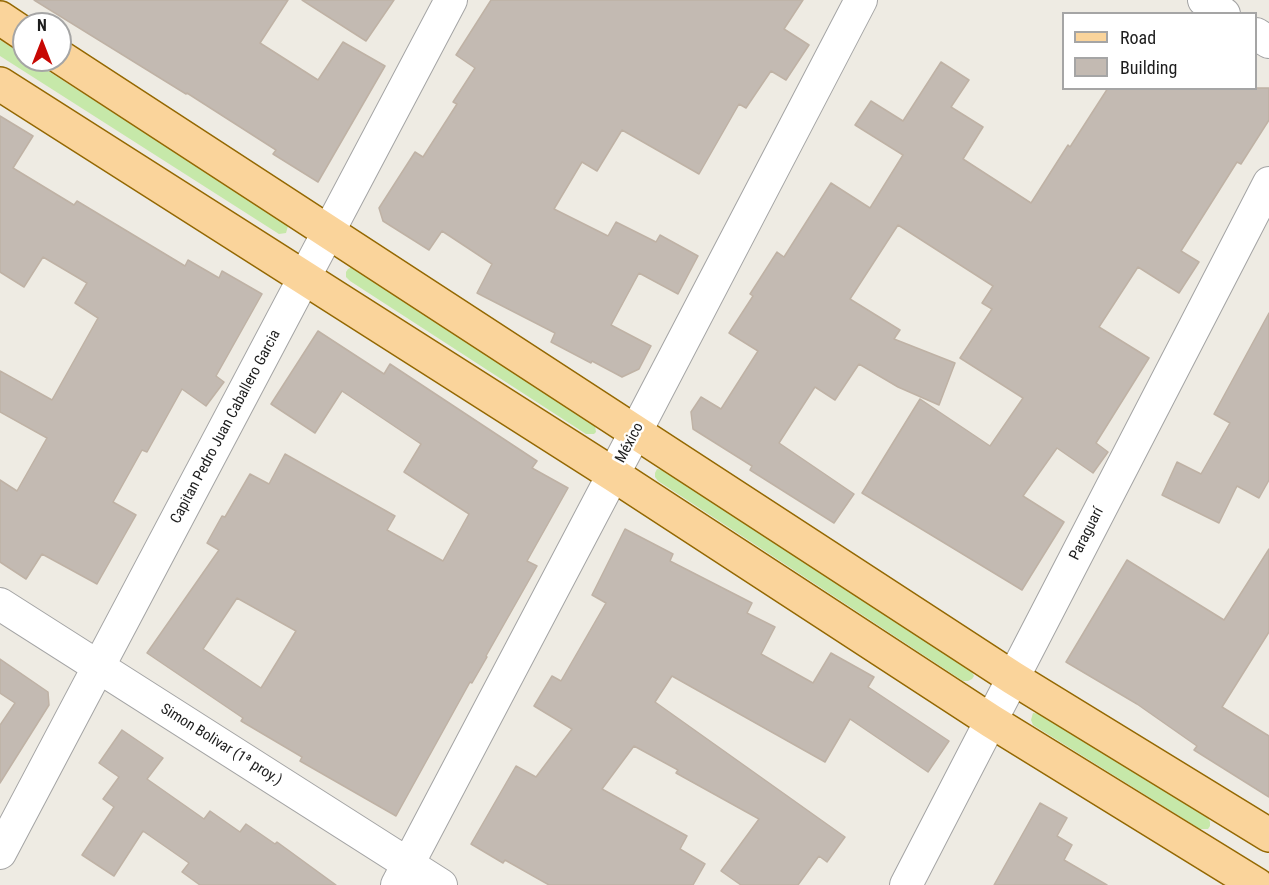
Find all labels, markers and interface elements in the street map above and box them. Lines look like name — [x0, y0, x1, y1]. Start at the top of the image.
north arrow — [12, 12, 72, 72]
legend — [1062, 12, 1257, 90]
text: N — [37, 16, 47, 35]
text: Road — [1120, 27, 1156, 48]
text: Building — [1120, 57, 1177, 78]
street label: Capitan Pedro Juan Caballero Garcia — [167, 327, 285, 527]
street label: México — [612, 420, 648, 466]
street label: Paraguarí — [1066, 505, 1108, 563]
street label: Simon Bolivar (1ª proy.) — [157, 700, 285, 790]

